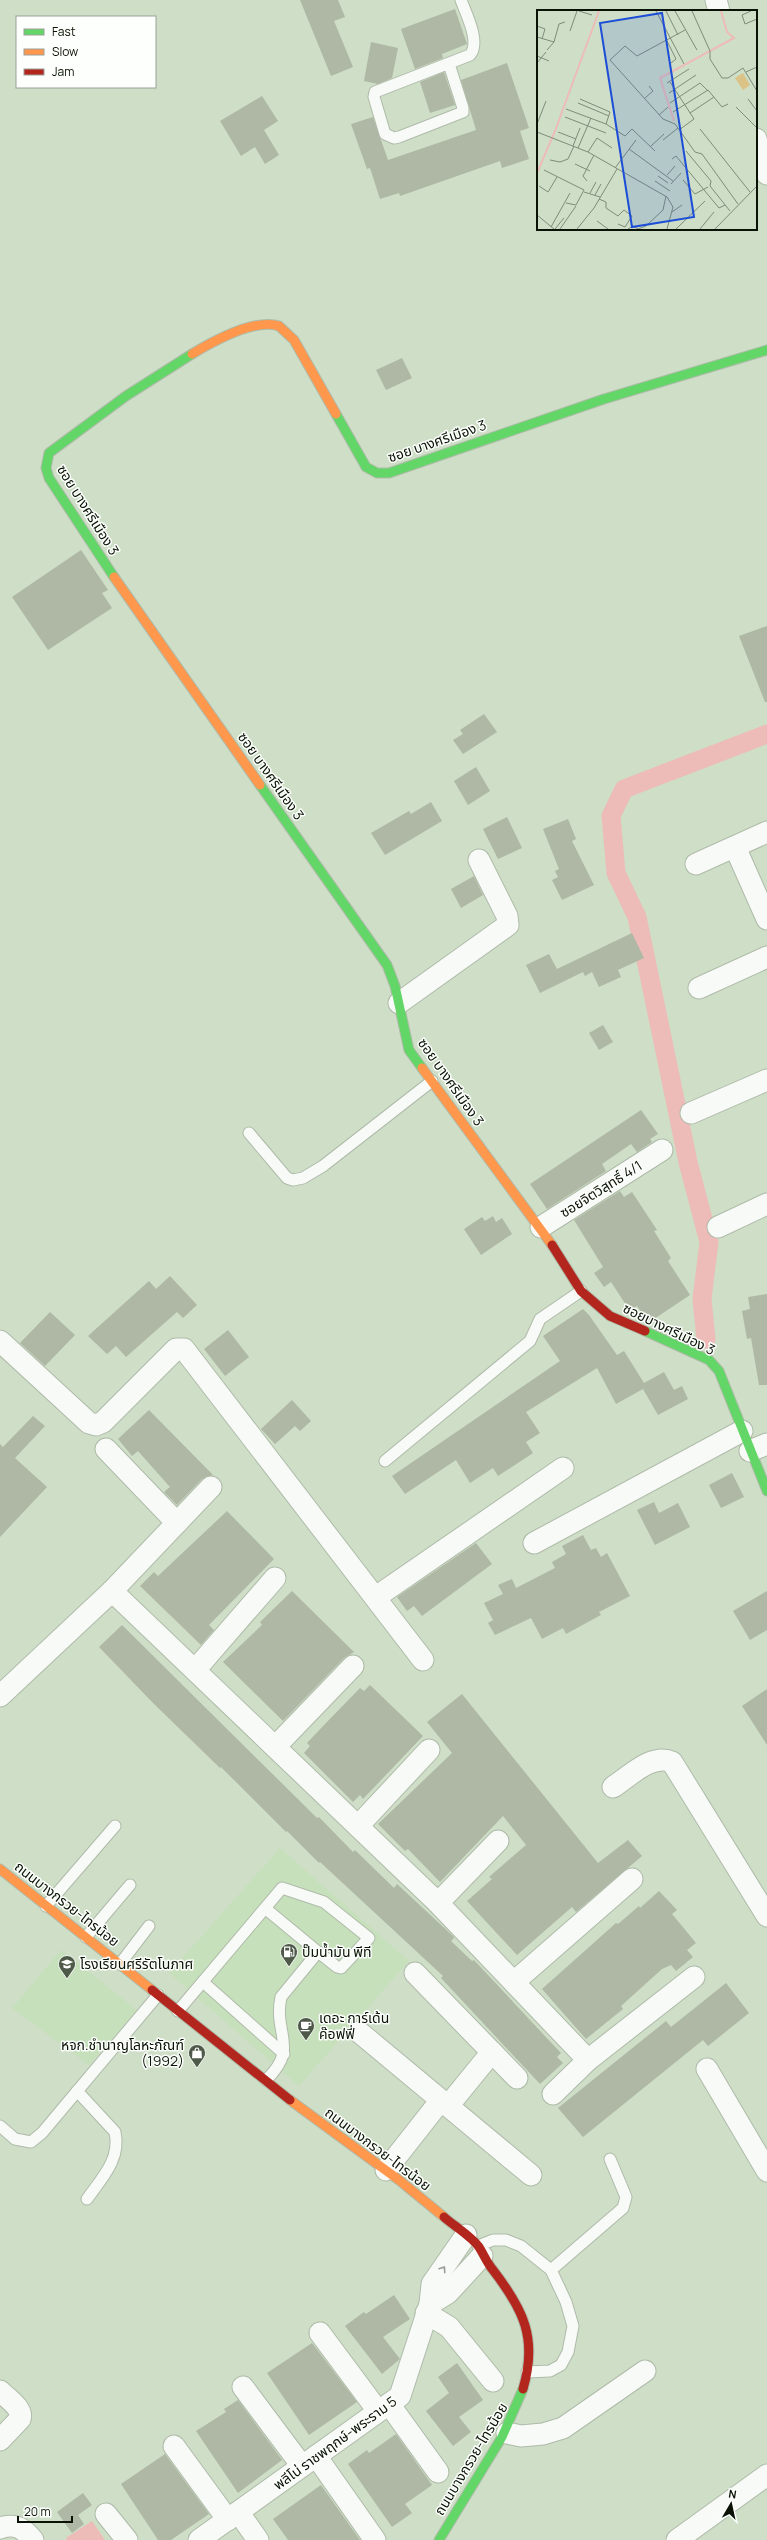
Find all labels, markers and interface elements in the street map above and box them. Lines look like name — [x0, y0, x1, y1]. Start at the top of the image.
inset map — [537, 10, 757, 230]
legend — [16, 16, 156, 88]
text: Fast — [52, 23, 76, 40]
text: Slow — [52, 43, 78, 60]
text: Jam — [52, 63, 74, 80]
street label: ซอย บางศรีเมือง 3 — [385, 415, 489, 466]
street label: ซอย บางศรีเมือง 3 — [53, 461, 124, 558]
street label: ซอย บางศรีเมือง 3 — [234, 728, 309, 823]
street label: ซอย บางศรีเมือง 3 — [414, 1034, 489, 1129]
street label: ซอยจิตวิสุทธิ์ 4/1 — [556, 1156, 645, 1221]
street label: ซอยบางศรีเมือง 3 — [620, 1298, 718, 1359]
street label: ถนนบางกรวย-ไทรน้อย — [11, 1857, 124, 1951]
fuel station icon: ปั๊มน้ำมัน พีที — [279, 1942, 299, 1967]
place label: ปั๊มน้ำมัน พีที — [302, 1942, 372, 1961]
school or university icon: โรงเรียนศรีรัตโนภาศ — [57, 1954, 77, 1979]
place label: โรงเรียนศรีรัตโนภาศ — [80, 1954, 194, 1973]
place label: เดอะ การ์เด้น ค๊อฟฟี่ — [319, 2008, 389, 2043]
cafe icon: เดอะ การ์เด้น ค๊อฟฟี่ — [296, 2016, 316, 2041]
place label: หจก.ชำนาญโลหะภัณฑ์ (1992) — [61, 2035, 184, 2070]
shop icon: หจก.ชำนาญโลหะภัณฑ์ (1992) — [187, 2043, 207, 2068]
street label: ถนนบางกรวย-ไทรน้อย — [321, 2102, 435, 2195]
one-way arrow — [438, 2266, 445, 2273]
street label: พลีโน่ ราชพฤกษ์-พระราม 5 — [269, 2391, 400, 2494]
street label: ถนนบางกรวย-ไทรน้อย — [429, 2399, 512, 2519]
north arrow — [711, 2484, 751, 2524]
text: N — [728, 2486, 738, 2502]
scale bar — [18, 2498, 72, 2524]
text: 20 m — [24, 2503, 51, 2520]

